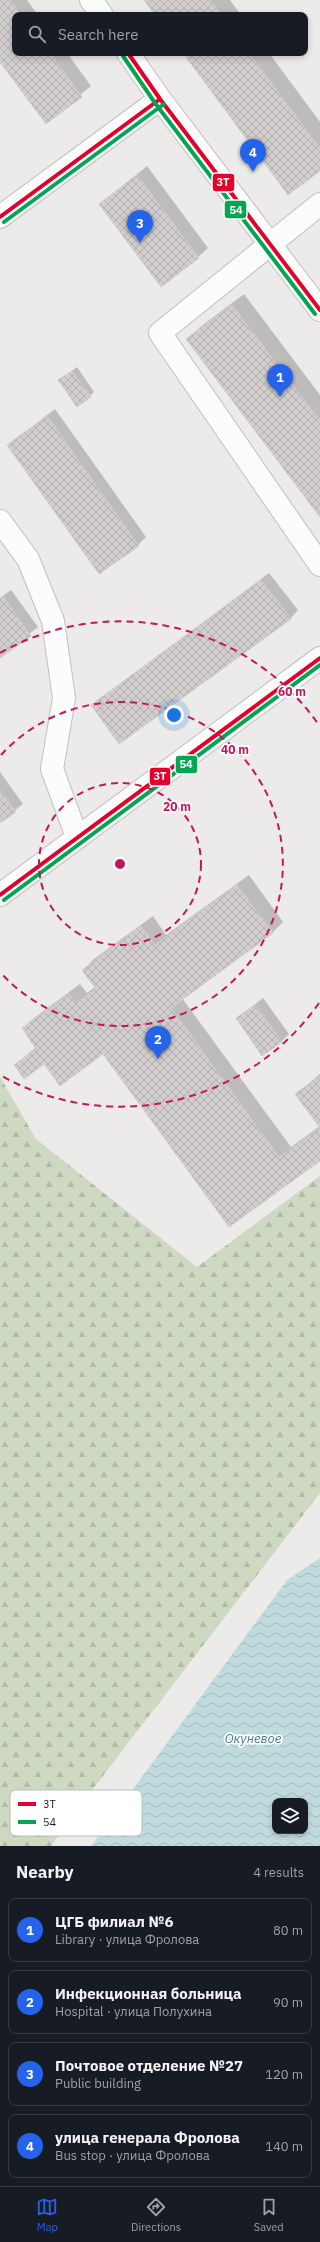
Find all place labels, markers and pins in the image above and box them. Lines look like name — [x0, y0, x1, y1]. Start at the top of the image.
pin: 4 — [240, 139, 266, 172]
pin: 3 — [127, 210, 153, 243]
pin: 1 — [267, 364, 293, 397]
centre of rings — [113, 857, 127, 871]
pin: 2 — [145, 1026, 171, 1059]

